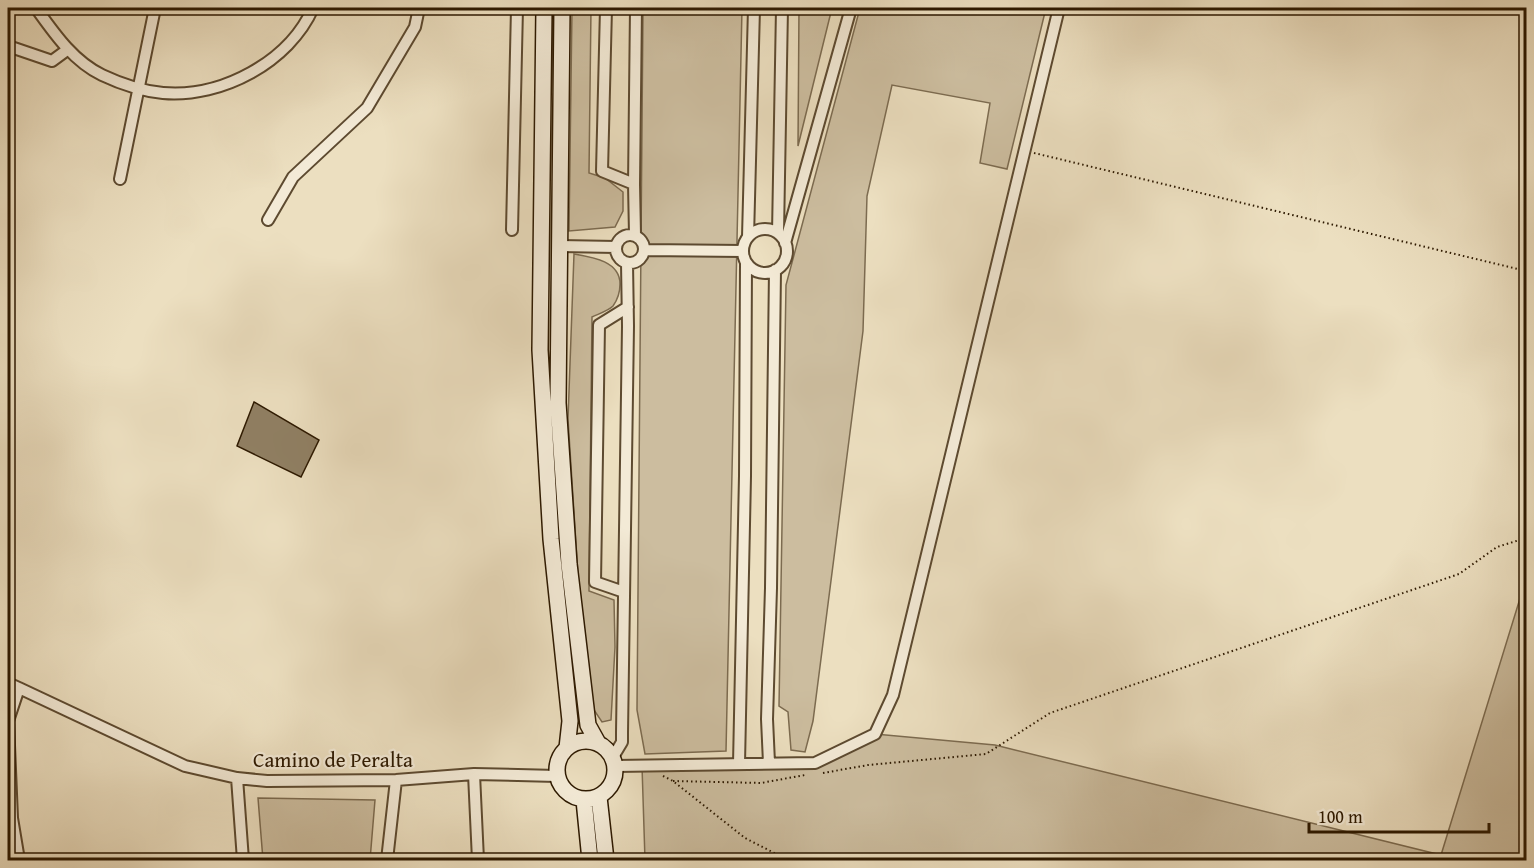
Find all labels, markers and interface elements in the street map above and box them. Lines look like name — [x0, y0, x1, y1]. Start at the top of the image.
street label: Camino de Peralta — [253, 744, 413, 775]
scale bar — [1309, 796, 1489, 834]
text: 100 m — [1318, 803, 1363, 830]

